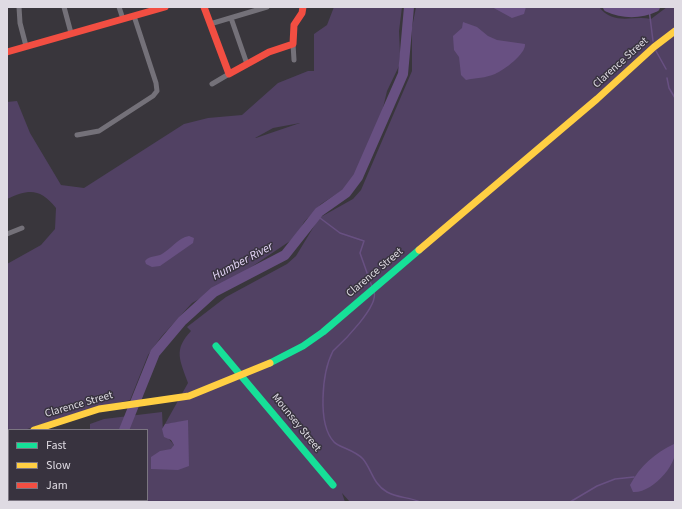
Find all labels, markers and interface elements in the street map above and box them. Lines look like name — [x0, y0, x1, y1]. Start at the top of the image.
street label: Clarence Street — [591, 35, 651, 91]
water label: Humber River — [210, 240, 276, 284]
street label: Clarence Street — [344, 246, 406, 300]
street label: Clarence Street — [44, 389, 114, 421]
street label: Mounsey Street — [269, 391, 323, 455]
legend — [8, 429, 148, 501]
text: Fast — [46, 437, 66, 454]
text: Slow — [46, 457, 71, 474]
text: Jam — [46, 477, 68, 494]

